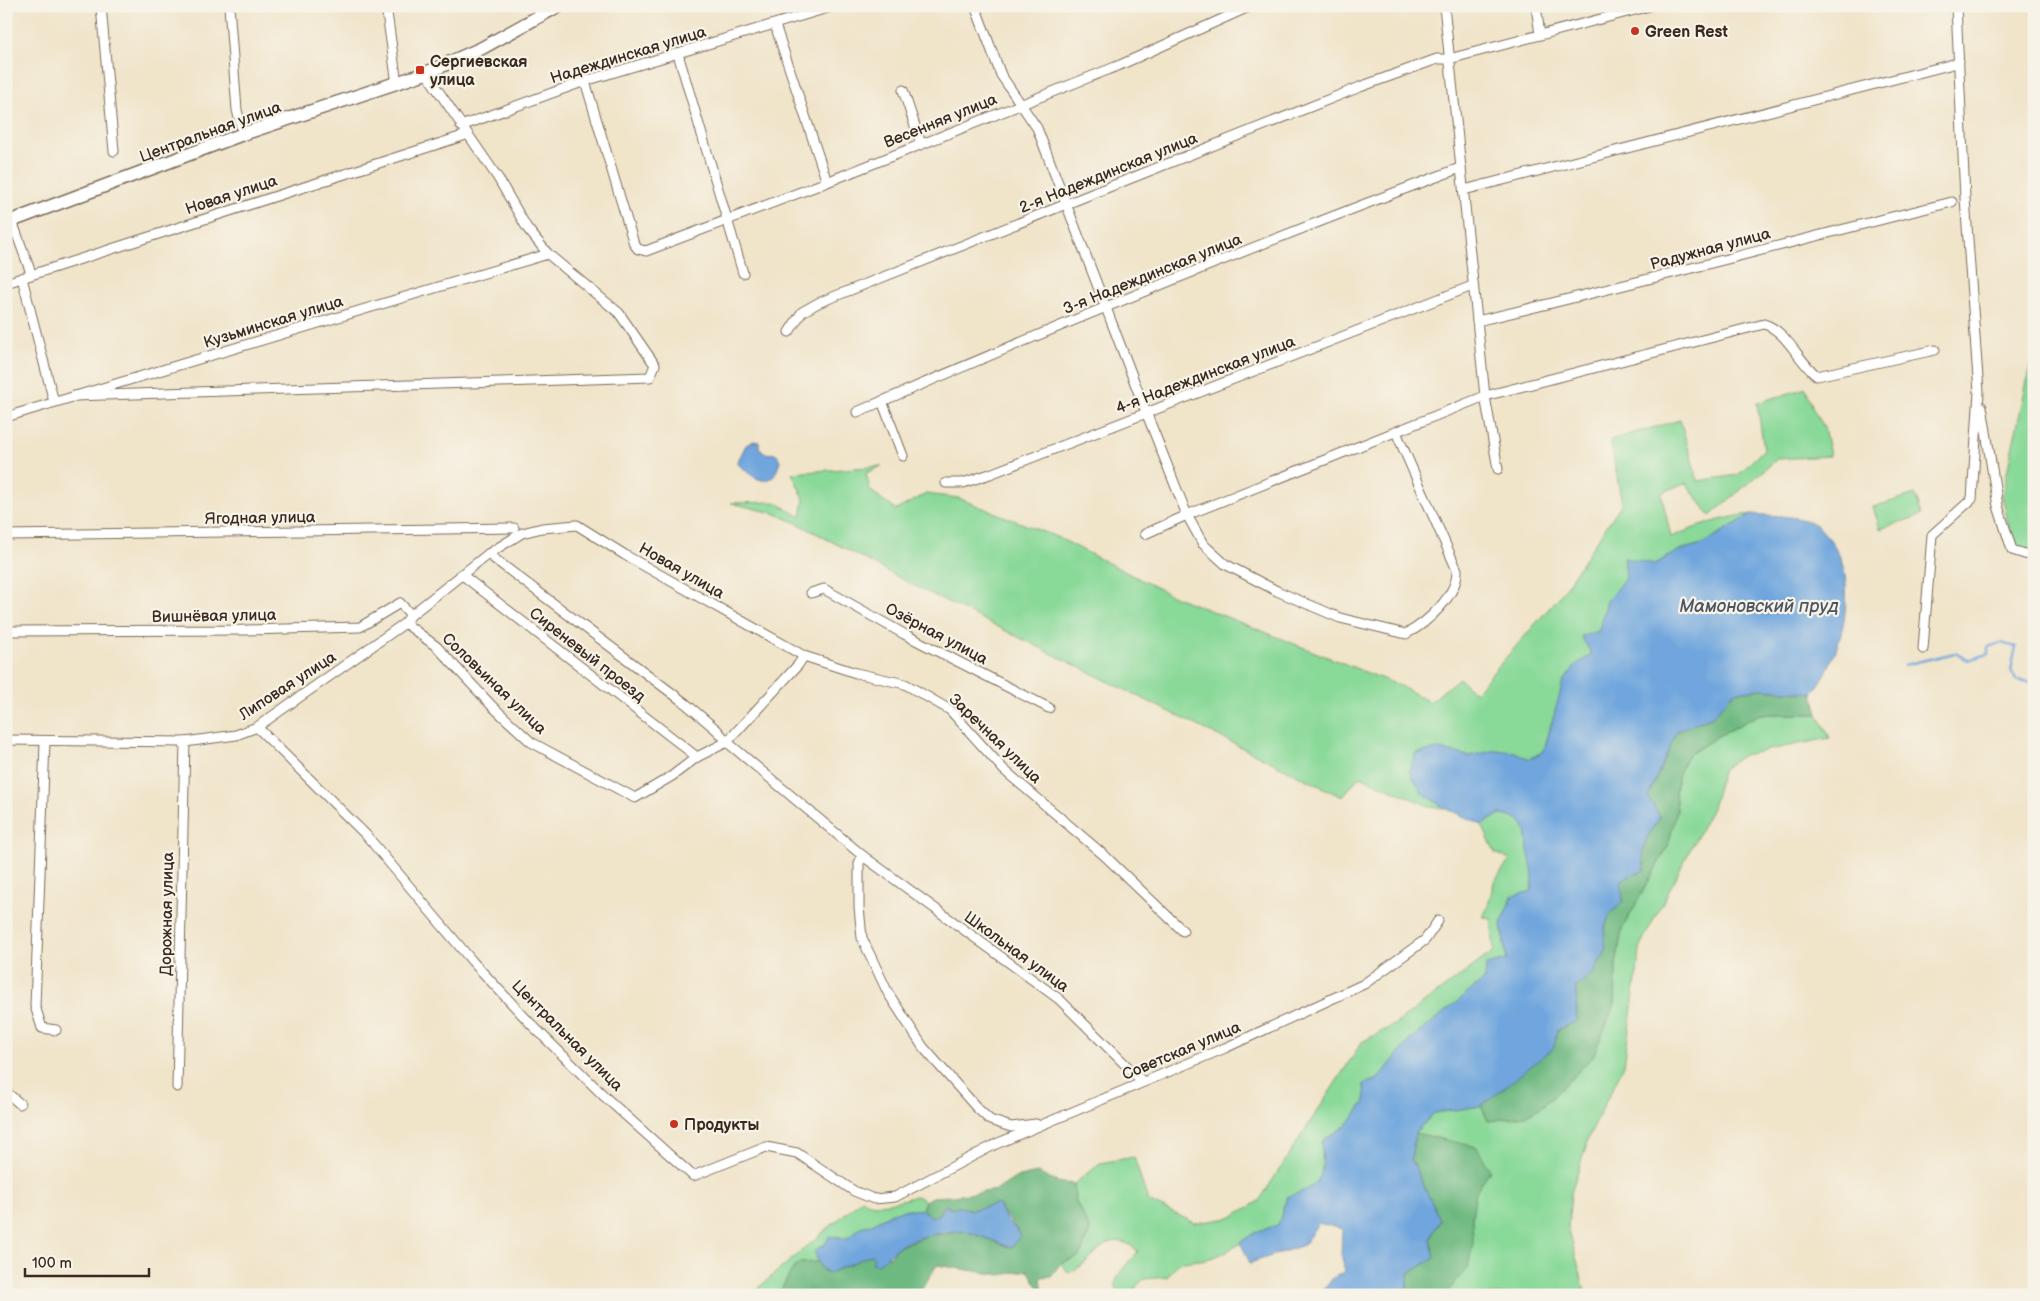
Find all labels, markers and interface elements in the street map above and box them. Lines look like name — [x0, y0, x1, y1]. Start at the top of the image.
street label: Надеждинская улица — [548, 23, 709, 88]
place label: Green Rest — [1645, 23, 1728, 42]
marker: Green Rest — [1629, 25, 1641, 37]
place label: Сергиевская улица — [430, 53, 528, 90]
marker: Сергиевская улица — [414, 64, 426, 76]
street label: Весенняя улица — [881, 90, 1000, 153]
street label: Центральная улица — [137, 98, 284, 167]
street label: 2-я Надеждинская улица — [1017, 129, 1201, 218]
street label: Новая улица — [183, 171, 280, 219]
street label: Радужная улица — [1648, 224, 1773, 275]
street label: 3-я Надеждинская улица — [1061, 230, 1245, 319]
street label: Кузьминская улица — [201, 292, 346, 353]
street label: 4-я Надеждинская улица — [1113, 332, 1298, 418]
street label: Ягодная улица — [205, 508, 316, 529]
street label: Новая улица — [635, 539, 728, 604]
water label: Мамоновский пруд — [1679, 596, 1839, 617]
street label: Озёрная улица — [882, 599, 991, 669]
street label: Сиреневый проезд — [525, 604, 649, 707]
street label: Вишнёвая улица — [152, 606, 277, 627]
street label: Соловьиная улица — [438, 629, 550, 739]
street label: Липовая улица — [235, 647, 340, 725]
street label: Заречная улица — [945, 690, 1045, 788]
street label: Дорожная улица — [157, 851, 178, 976]
street label: Школьная улица — [960, 908, 1073, 997]
street label: Центральная улица — [507, 977, 627, 1096]
street label: Советская улица — [1120, 1018, 1244, 1085]
place label: Продукты — [684, 1116, 759, 1135]
marker: Продукты — [668, 1118, 680, 1130]
scale bar — [25, 1246, 149, 1278]
text: 100 m — [32, 1254, 72, 1273]

